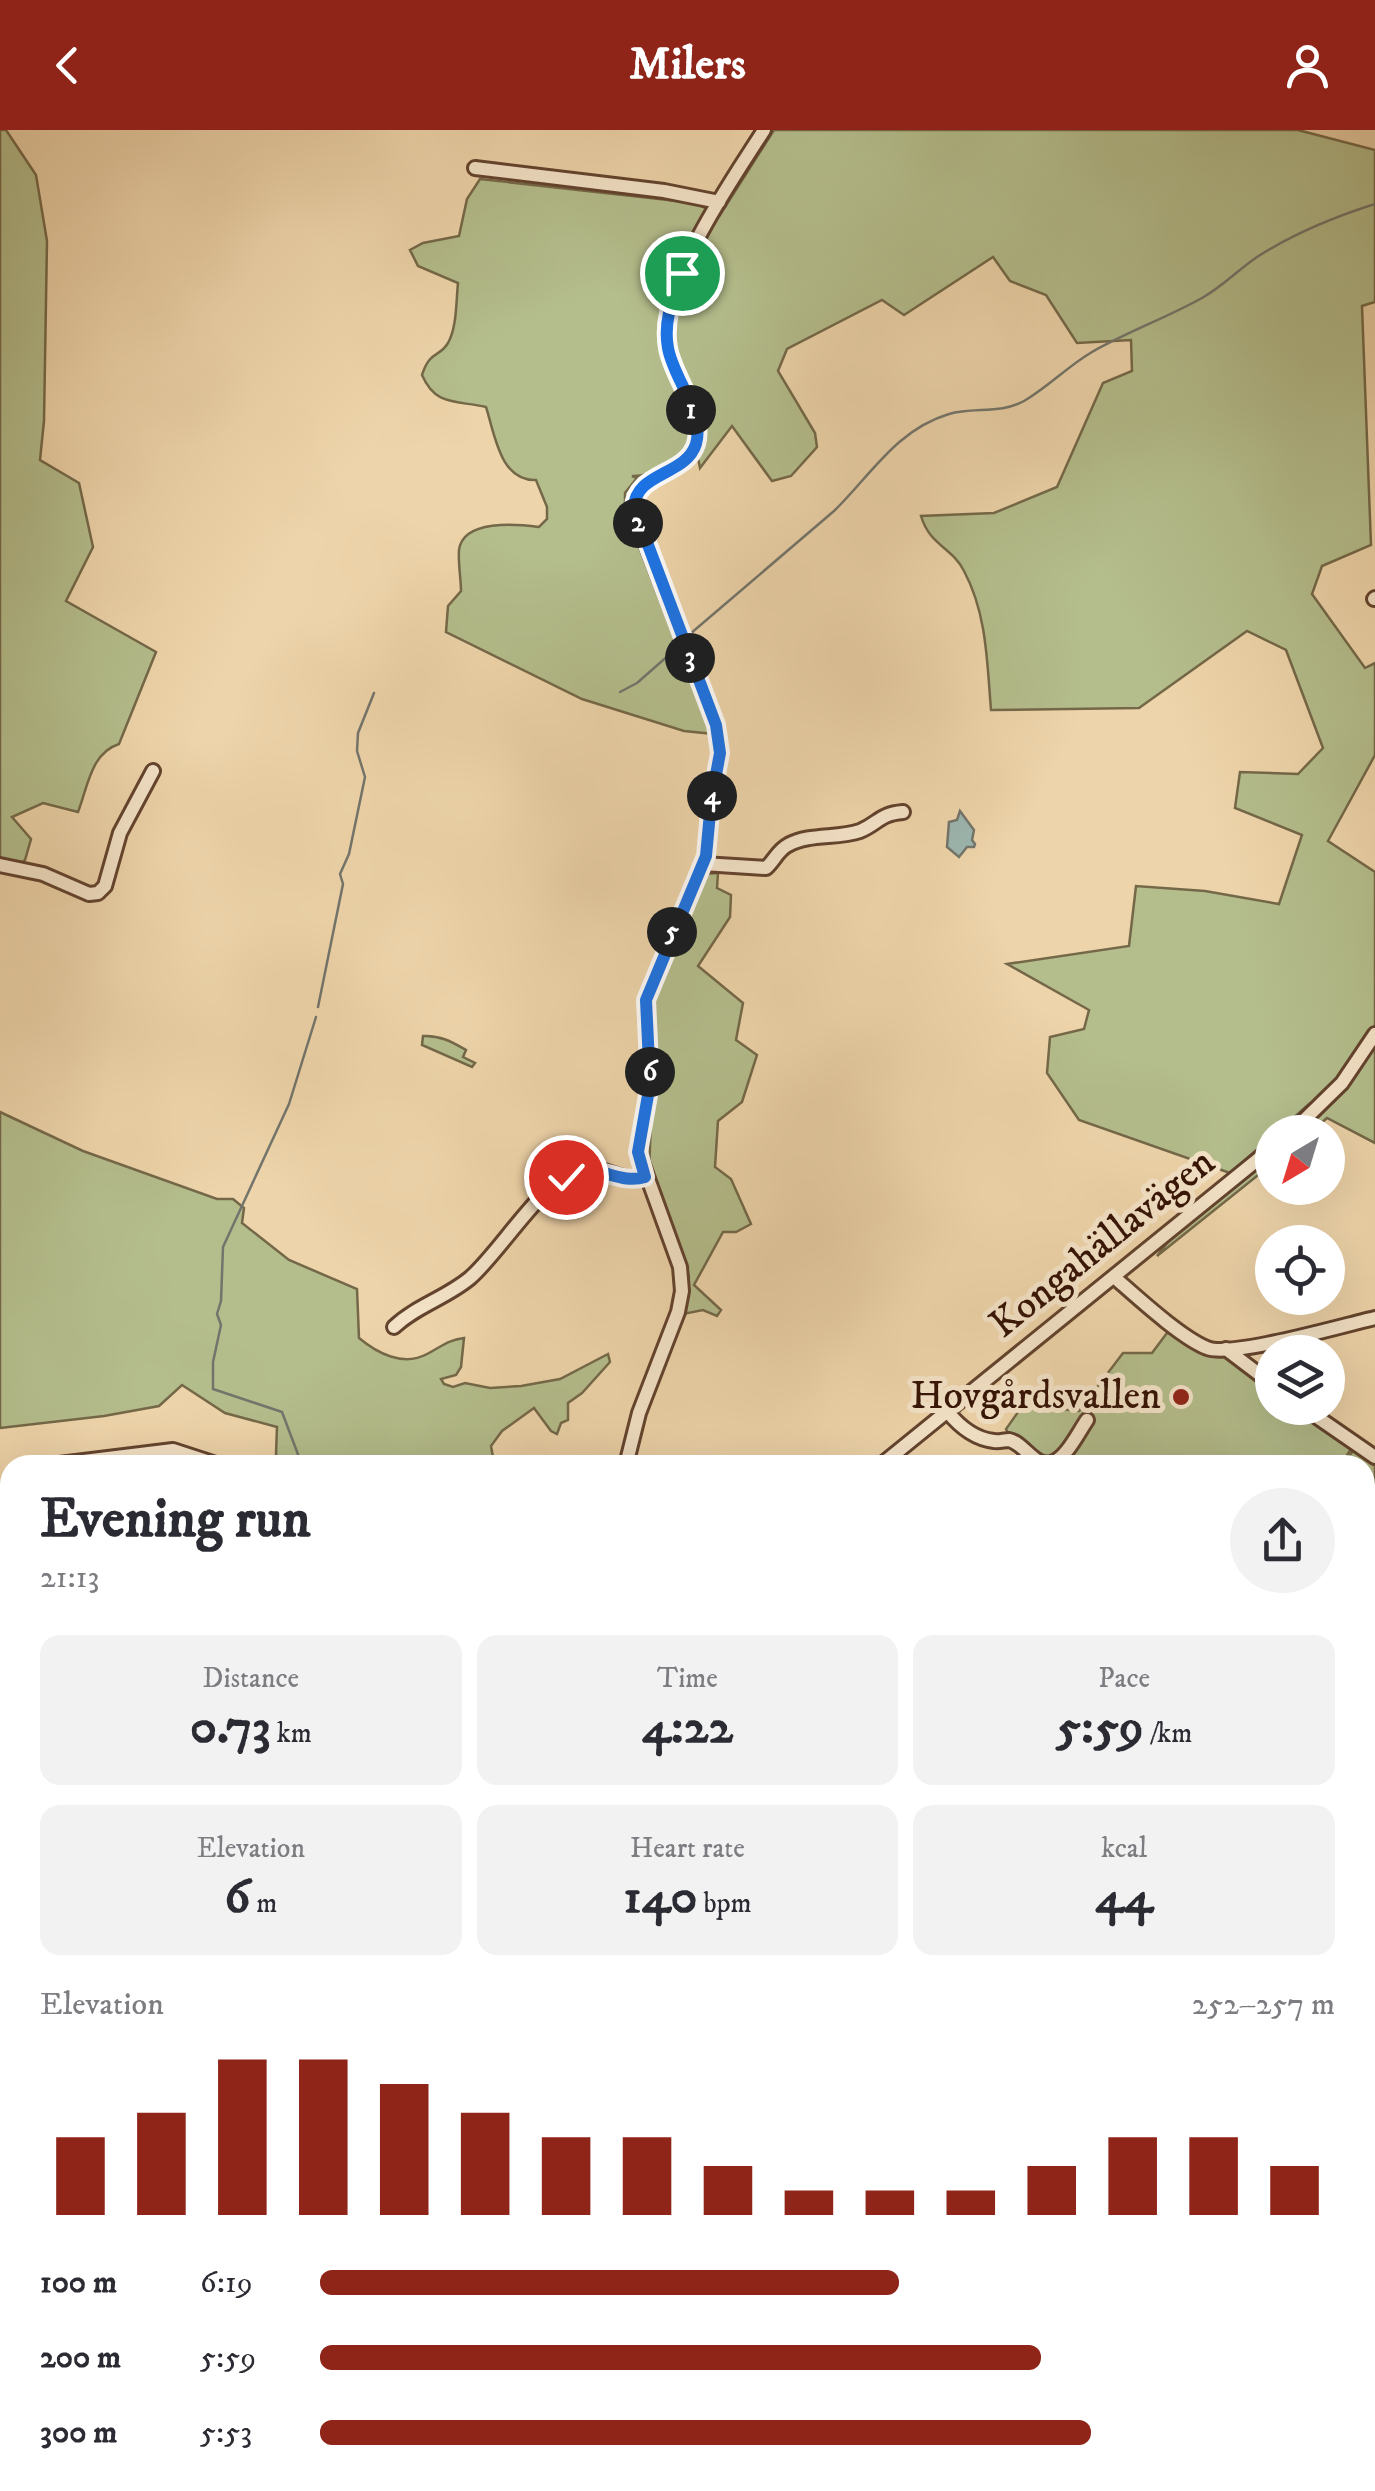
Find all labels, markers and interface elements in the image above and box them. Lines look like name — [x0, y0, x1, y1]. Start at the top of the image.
text: Milers — [629, 37, 746, 93]
icon: back — [40, 38, 95, 93]
icon: person — [1280, 38, 1335, 93]
pin — [640, 231, 725, 316]
icon: arrive — [655, 246, 710, 301]
pin: 1 — [666, 385, 716, 435]
text: 1 — [686, 392, 696, 427]
pin: 2 — [613, 498, 663, 548]
text: 2 — [631, 505, 645, 540]
pin: 3 — [665, 633, 715, 683]
text: 3 — [685, 640, 695, 675]
pin: 4 — [687, 771, 737, 821]
text: 4 — [704, 778, 720, 813]
pin: 5 — [647, 907, 697, 957]
text: 5 — [665, 914, 679, 949]
pin: 6 — [625, 1047, 675, 1097]
text: 6 — [643, 1054, 657, 1089]
north arrow — [1255, 1115, 1345, 1205]
map controls — [1255, 1115, 1345, 1425]
pin — [524, 1135, 609, 1220]
street label: Kongahällavägen — [980, 1138, 1226, 1350]
icon: check — [539, 1150, 594, 1205]
button: locate — [1255, 1225, 1345, 1315]
button: layers — [1255, 1335, 1345, 1425]
place label: Hovgårdsvallen — [911, 1372, 1161, 1422]
marker: Hovgårdsvallen — [1170, 1386, 1192, 1408]
text: Evening run — [40, 1486, 311, 1555]
button: share — [1230, 1488, 1335, 1593]
text: 21:13 — [40, 1558, 100, 1598]
text: Distance — [203, 1661, 299, 1696]
text: Time — [657, 1661, 718, 1696]
text: Pace — [1098, 1661, 1150, 1696]
text: 0.73 — [190, 1696, 271, 1759]
text: 4:22 — [642, 1696, 733, 1759]
text: 5:59 — [1056, 1696, 1144, 1759]
text: km — [271, 1716, 312, 1751]
text: /km — [1144, 1716, 1192, 1751]
text: Elevation — [197, 1831, 305, 1866]
text: Heart rate — [630, 1831, 745, 1866]
text: kcal — [1101, 1831, 1147, 1866]
text: 6 — [224, 1866, 250, 1929]
text: 140 — [623, 1866, 697, 1929]
text: 44 — [1095, 1866, 1153, 1929]
text: m — [250, 1886, 277, 1921]
text: bpm — [697, 1886, 752, 1921]
text: Elevation — [40, 1985, 164, 2025]
text: 252–257 m — [1192, 1985, 1335, 2025]
text: 100 m — [40, 2263, 117, 2303]
text: 6:19 — [200, 2263, 253, 2303]
text: 200 m — [40, 2338, 121, 2378]
text: 5:59 — [200, 2338, 256, 2378]
text: 300 m — [40, 2413, 117, 2453]
text: 5:53 — [200, 2413, 252, 2453]

